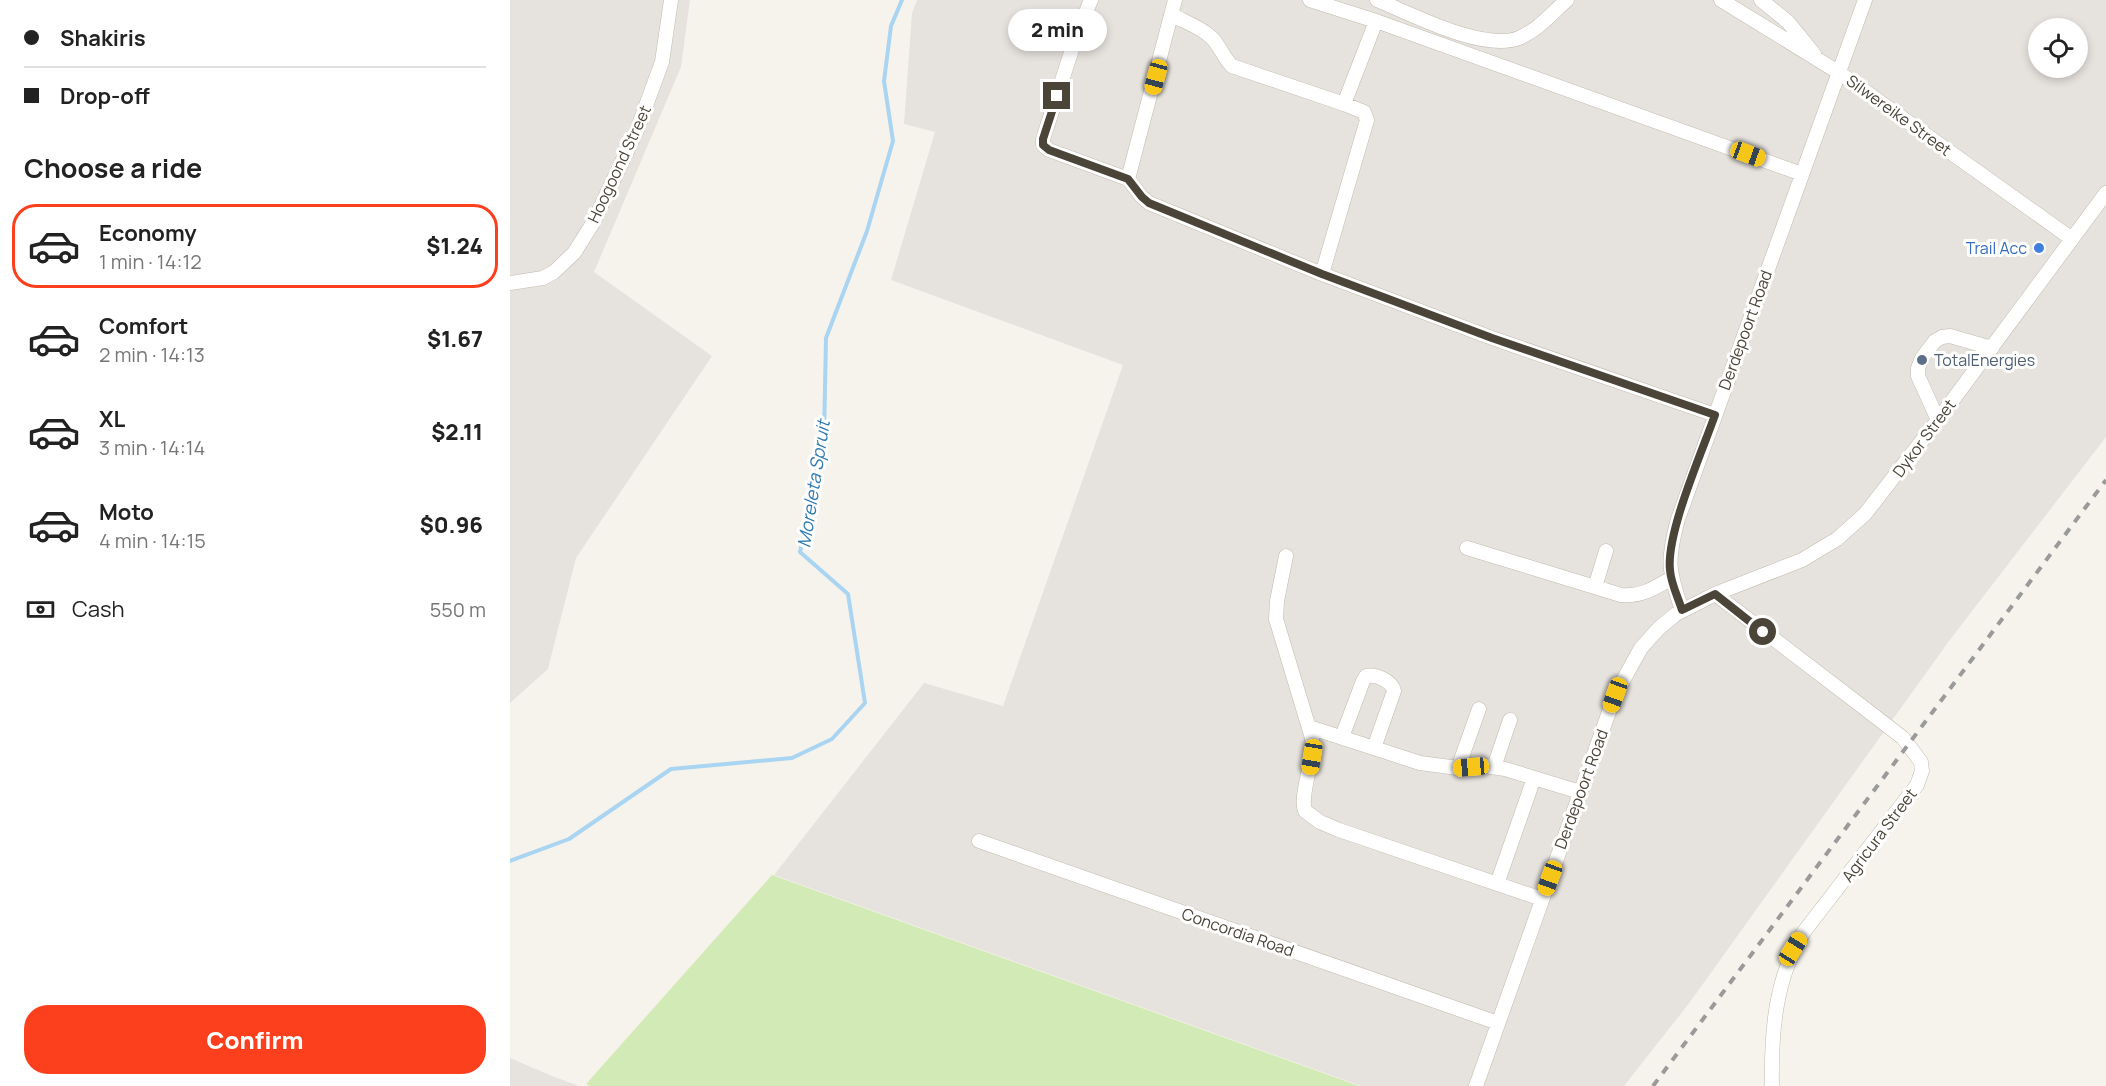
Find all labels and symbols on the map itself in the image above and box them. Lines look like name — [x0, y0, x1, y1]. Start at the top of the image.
callout: 2 min — [1008, 9, 1106, 51]
car — [1143, 57, 1169, 97]
street label: Silwereike Street — [1842, 69, 1956, 161]
route end — [1043, 82, 1070, 109]
street label: Hoogoond Street — [582, 102, 656, 226]
car — [1728, 139, 1768, 169]
place label: Trail Acc — [1966, 237, 2027, 259]
marker: Trail Acc — [2032, 241, 2046, 255]
street label: Derdepoort Road — [1713, 267, 1777, 393]
place label: TotalEnergies — [1934, 349, 2035, 371]
marker: TotalEnergies — [1915, 353, 1929, 367]
street label: Dykor Street — [1887, 394, 1961, 482]
water label: Moreleta Spruit — [791, 417, 835, 549]
route start — [1749, 618, 1776, 645]
car — [1600, 675, 1630, 715]
street label: Derdepoort Road — [1549, 726, 1613, 852]
car — [1300, 738, 1324, 776]
car — [1452, 756, 1490, 778]
street label: Agricura Street — [1837, 784, 1921, 886]
car — [1535, 858, 1565, 898]
street label: Concordia Road — [1179, 903, 1297, 961]
car — [1776, 929, 1810, 969]

